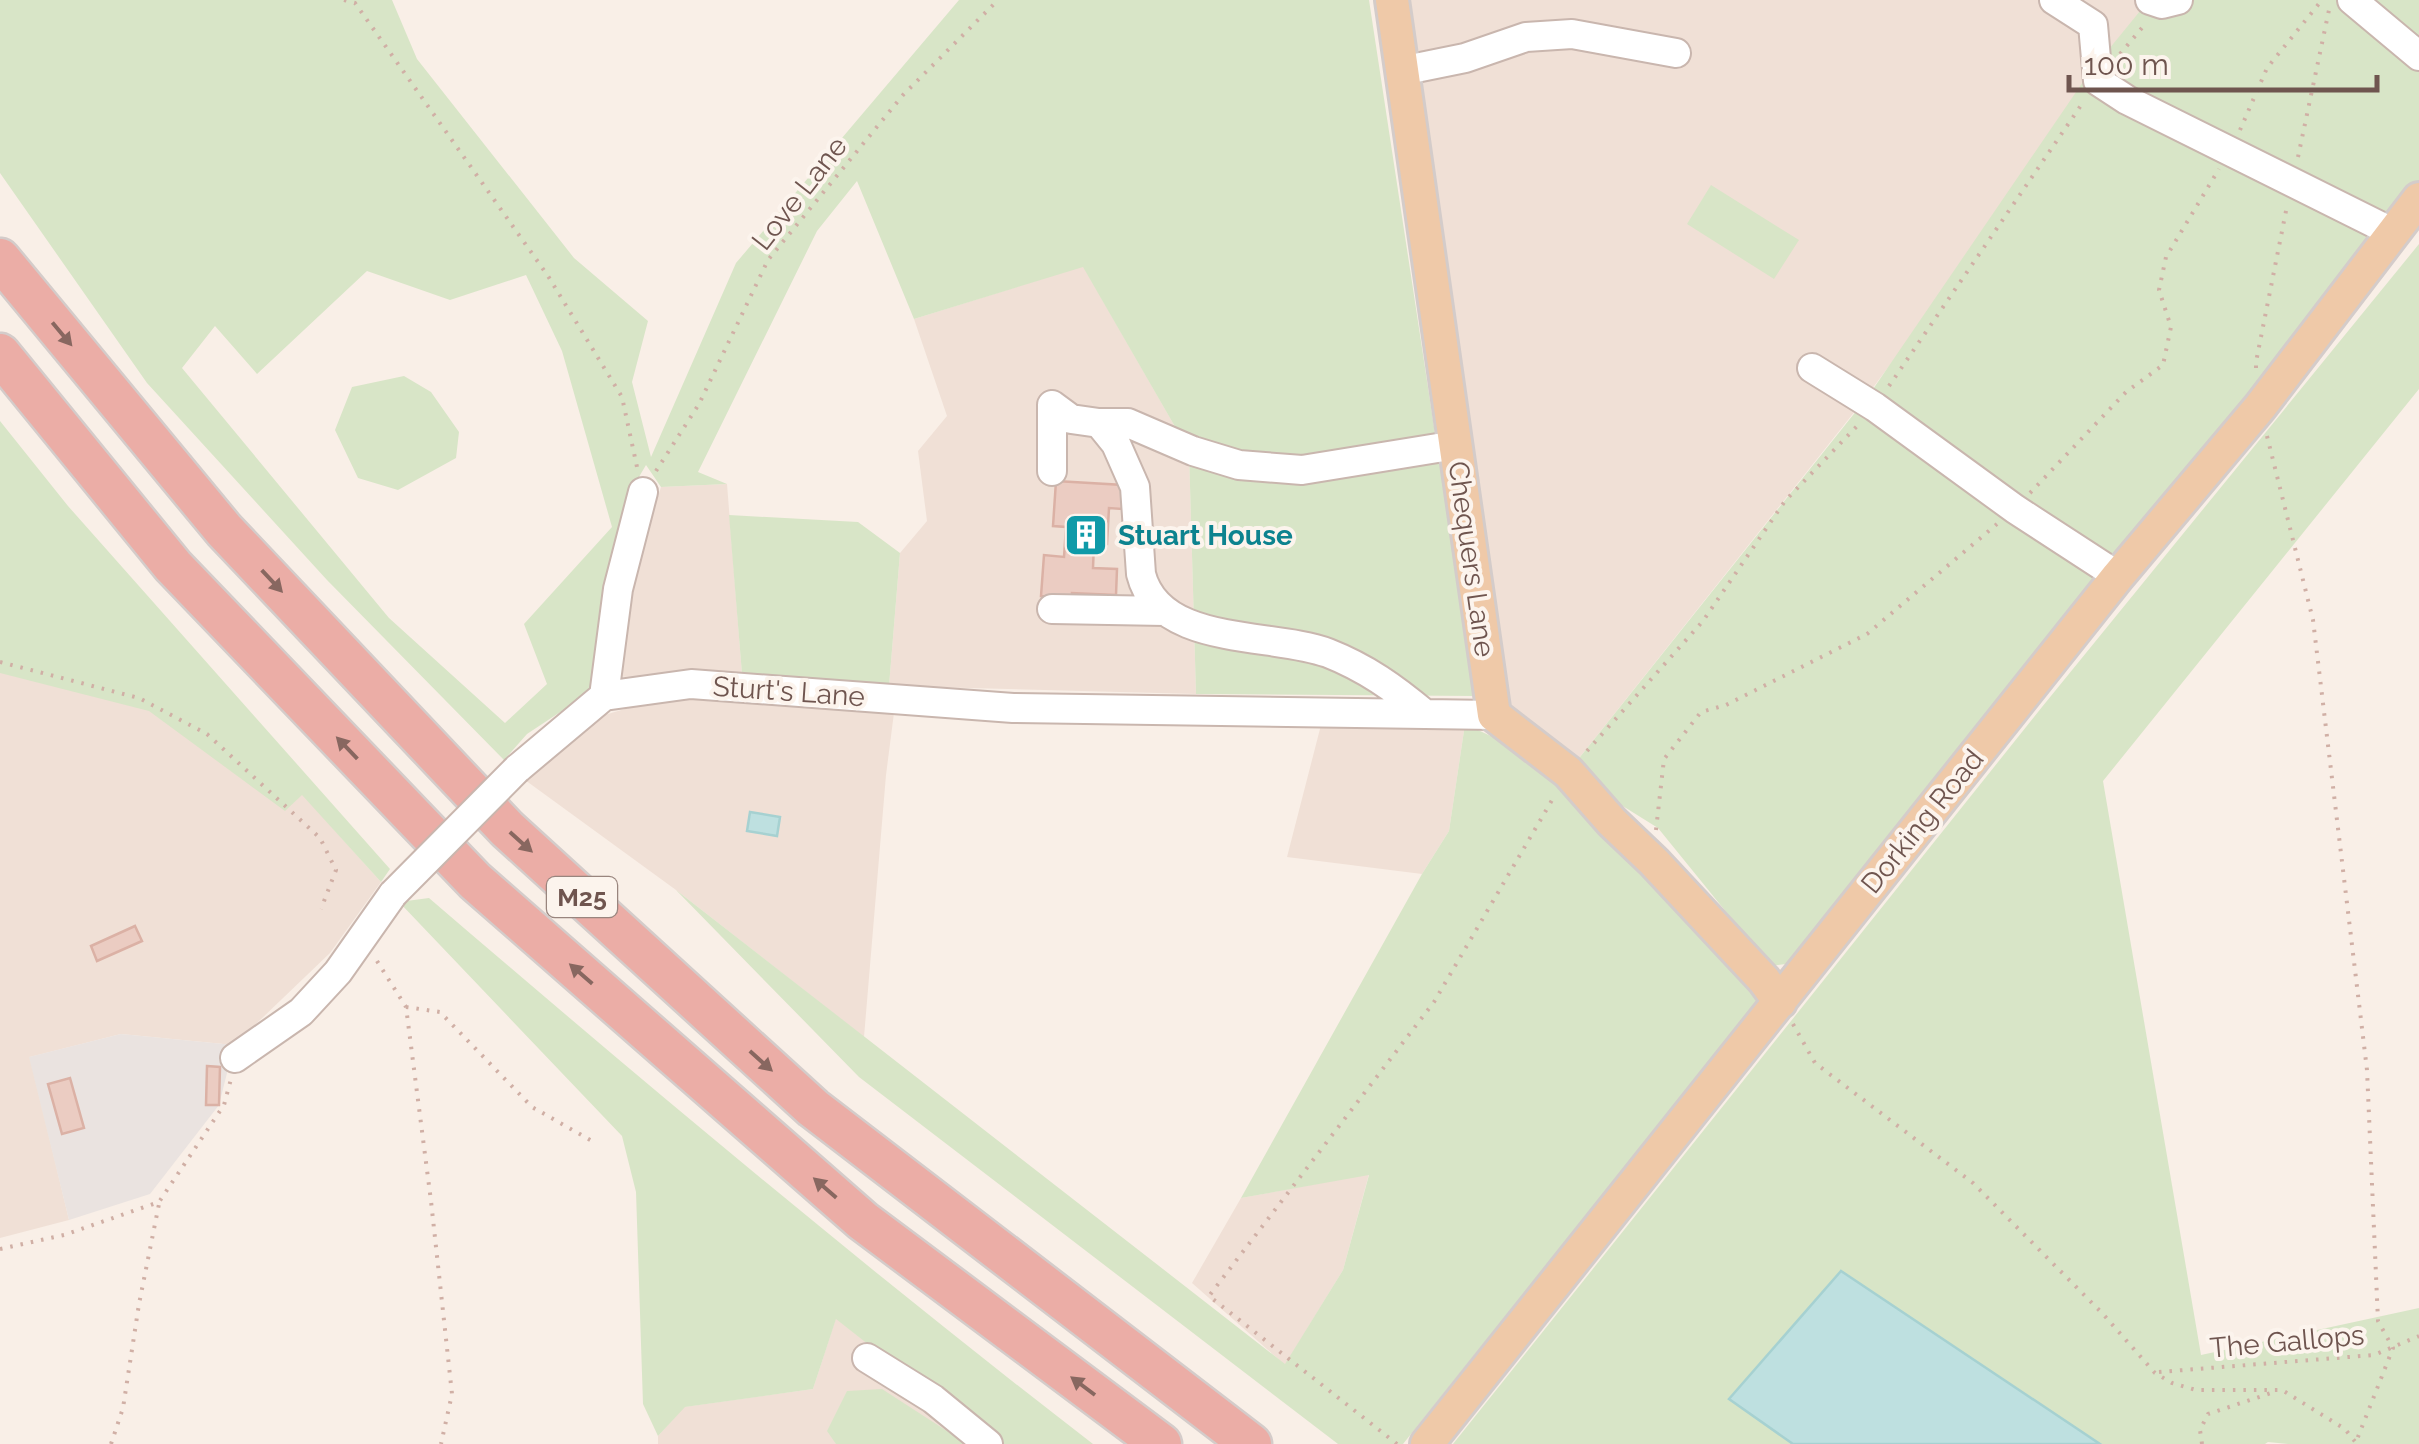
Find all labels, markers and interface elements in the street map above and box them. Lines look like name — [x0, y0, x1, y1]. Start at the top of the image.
scale bar — [2069, 30, 2376, 92]
text: 100 m — [2084, 47, 2169, 82]
street label: Love Lane — [745, 130, 854, 256]
one-way arrow — [51, 321, 72, 346]
street label: Chequers Lane — [1441, 459, 1502, 659]
building icon: Stuart House — [1063, 512, 1109, 558]
place label: Stuart House — [1118, 519, 1293, 552]
one-way arrow — [260, 569, 283, 593]
street label: Sturt's Lane — [712, 670, 866, 713]
one-way arrow — [336, 736, 359, 760]
street label: Dorking Road — [1854, 743, 1990, 900]
one-way arrow — [508, 830, 533, 852]
road number: M25 — [547, 877, 617, 917]
one-way arrow — [568, 963, 593, 985]
one-way arrow — [749, 1049, 773, 1072]
one-way arrow — [813, 1177, 838, 1199]
street label: The Gallops — [2208, 1318, 2366, 1365]
one-way arrow — [1070, 1376, 1096, 1396]

